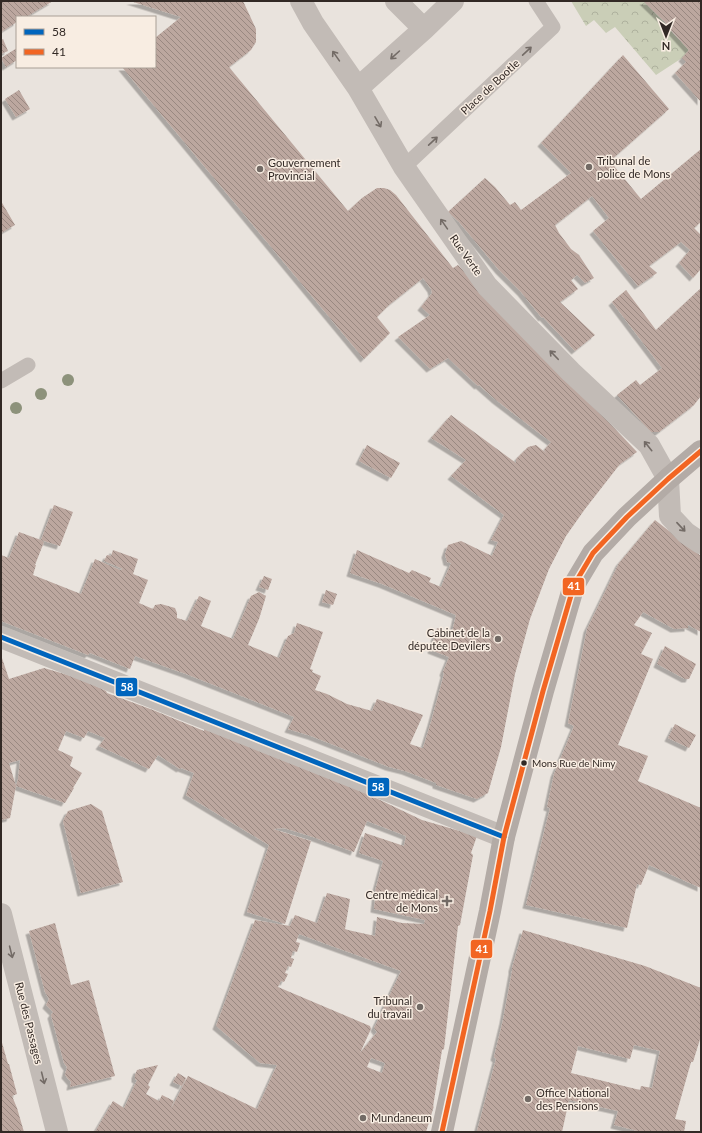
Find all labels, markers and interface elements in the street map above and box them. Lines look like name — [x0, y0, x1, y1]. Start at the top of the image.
legend — [16, 16, 156, 68]
north arrow — [646, 16, 686, 56]
text: 58 — [52, 24, 66, 39]
text: N — [662, 40, 670, 53]
text: 41 — [52, 44, 66, 59]
one-way arrow — [522, 47, 532, 56]
one-way arrow — [390, 50, 400, 60]
one-way arrow — [332, 51, 340, 62]
street label: Place de Bootle — [458, 56, 522, 117]
one-way arrow — [374, 116, 382, 128]
one-way arrow — [428, 136, 438, 145]
place label: Tribunal de police de Mons — [597, 154, 671, 180]
place label: Gouvernement Provincial — [268, 156, 341, 182]
marker: Tribunal de police de Mons — [584, 162, 594, 172]
marker: Gouvernement Provincial — [255, 164, 265, 174]
one-way arrow — [440, 219, 448, 230]
street label: Rue Verte — [448, 232, 485, 278]
one-way arrow — [549, 350, 559, 360]
one-way arrow — [643, 440, 652, 451]
one-way arrow — [676, 522, 685, 533]
line badge: 41 — [562, 577, 585, 596]
text: 41 — [568, 579, 580, 592]
place label: Cabinet de la députée Devilers — [408, 626, 490, 652]
marker: Cabinet de la députée Devilers — [493, 634, 503, 644]
line badge: 58 — [115, 677, 138, 697]
text: 58 — [121, 680, 133, 693]
place label: Mons Rue de Nimy — [532, 757, 616, 769]
marker: Mons Rue de Nimy — [519, 758, 529, 768]
line badge: 58 — [367, 777, 390, 797]
text: 58 — [372, 780, 384, 793]
place label: Centre médical de Mons — [366, 888, 438, 914]
marker: Centre médical de Mons — [441, 895, 453, 907]
line badge: 41 — [470, 939, 493, 959]
text: 41 — [476, 942, 488, 955]
one-way arrow — [7, 945, 15, 958]
street label: Rue des Passages — [13, 981, 46, 1065]
place label: Tribunal du travail — [367, 994, 412, 1020]
marker: Tribunal du travail — [415, 1002, 425, 1012]
one-way arrow — [40, 1071, 47, 1084]
place label: Office National des Pensions — [536, 1086, 609, 1112]
marker: Office National des Pensions — [523, 1094, 533, 1104]
place label: Mundaneum — [371, 1111, 432, 1124]
marker: Mundaneum — [358, 1113, 368, 1123]

